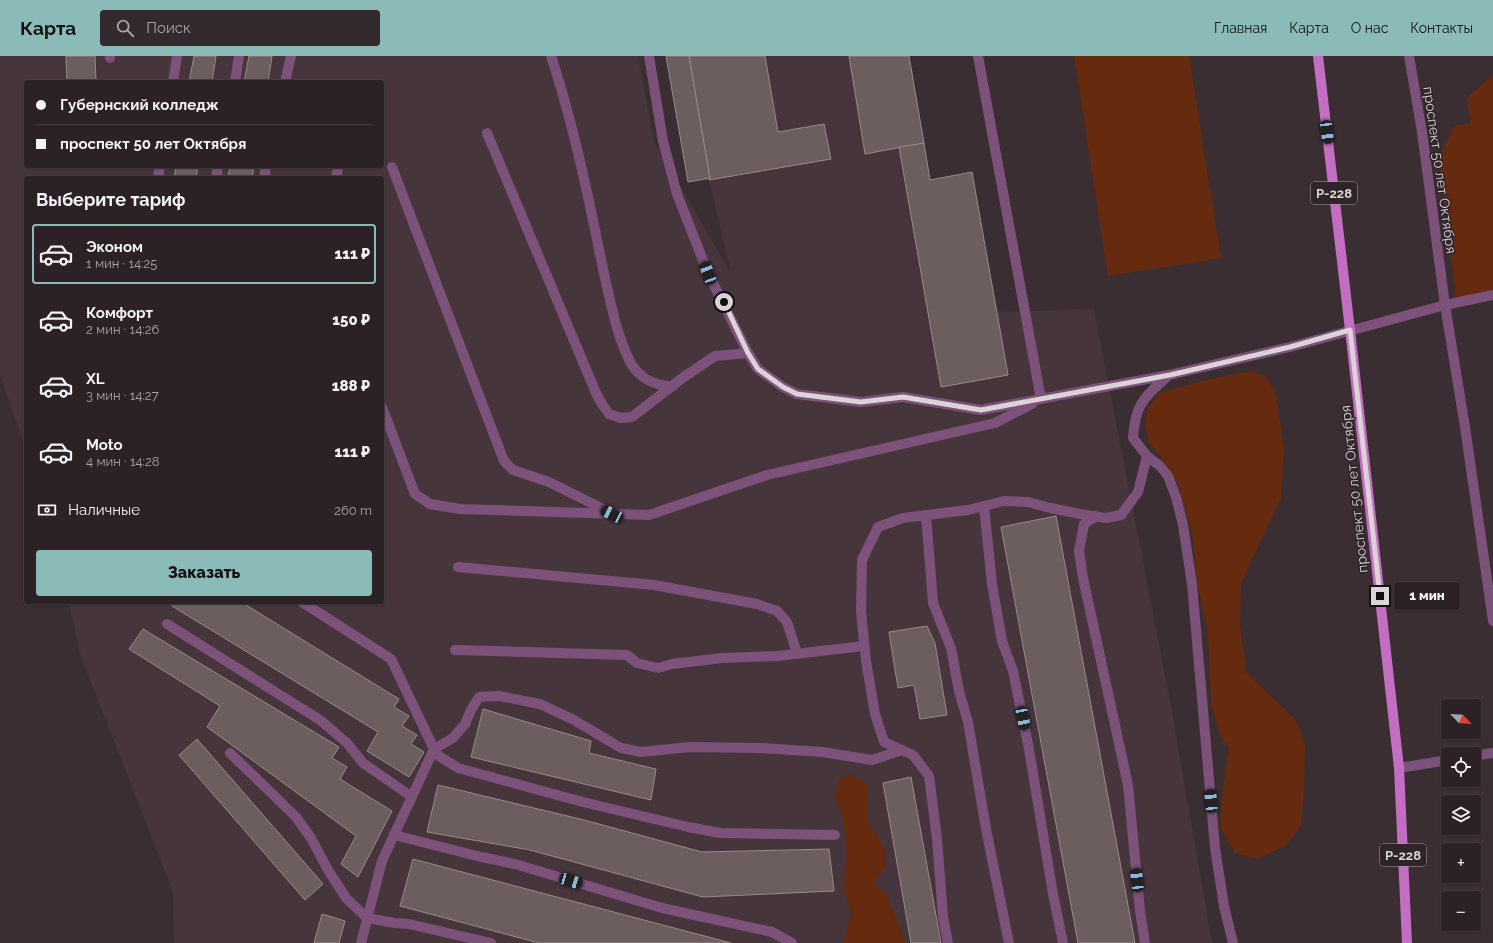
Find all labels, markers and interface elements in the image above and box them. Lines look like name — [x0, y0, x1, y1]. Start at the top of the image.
search box — [100, 10, 380, 46]
text: Карта — [20, 17, 76, 39]
icon: search — [114, 17, 136, 39]
text: Поиск — [146, 19, 191, 37]
text: Главная — [1214, 20, 1267, 36]
text: Карта — [1289, 20, 1329, 36]
text: О нас — [1351, 20, 1388, 36]
text: Контакты — [1410, 20, 1473, 36]
street label: проспект 50 лет Октября — [1420, 85, 1460, 255]
text: Губернский колледж — [60, 96, 219, 114]
car — [1320, 119, 1334, 145]
text: проспект 50 лет Октября — [60, 135, 246, 153]
road number: Р-228 — [1311, 182, 1357, 204]
text: Выберите тариф — [36, 189, 186, 210]
icon: car — [38, 236, 74, 272]
text: Эконом — [86, 238, 143, 256]
text: 111 ₽ — [334, 245, 370, 263]
text: 1 мин · 14:25 — [86, 256, 157, 271]
car — [698, 260, 718, 286]
route start — [715, 293, 733, 311]
icon: car — [38, 302, 74, 338]
text: Комфорт — [86, 304, 153, 322]
text: 150 ₽ — [332, 311, 370, 329]
text: 2 мин · 14:26 — [86, 322, 159, 337]
icon: car — [38, 368, 74, 404]
text: XL — [86, 370, 104, 388]
text: 188 ₽ — [332, 377, 370, 395]
text: 3 мин · 14:27 — [86, 388, 159, 403]
street label: проспект 50 лет Октября — [1337, 404, 1371, 574]
icon: car — [38, 434, 74, 470]
text: Moto — [86, 436, 123, 454]
text: 111 ₽ — [334, 443, 370, 461]
text: 4 мин · 14:28 — [86, 454, 160, 469]
icon: cash — [36, 499, 58, 521]
text: Наличные — [68, 501, 140, 519]
text: 260 m — [334, 503, 372, 518]
car — [599, 503, 625, 525]
button: Заказать — [36, 550, 372, 596]
callout: 1 мин — [1394, 582, 1460, 610]
route end — [1371, 587, 1389, 605]
text: 1 мин — [1409, 588, 1445, 603]
north arrow — [1441, 699, 1481, 739]
map controls — [1441, 699, 1481, 931]
car — [1015, 705, 1031, 731]
button: locate — [1441, 747, 1481, 787]
car — [1204, 789, 1218, 813]
button: layers — [1441, 795, 1481, 835]
button: + — [1441, 843, 1481, 883]
road number: Р-228 — [1380, 844, 1426, 866]
car — [1130, 867, 1144, 893]
car — [558, 872, 584, 890]
button: − — [1441, 891, 1481, 931]

